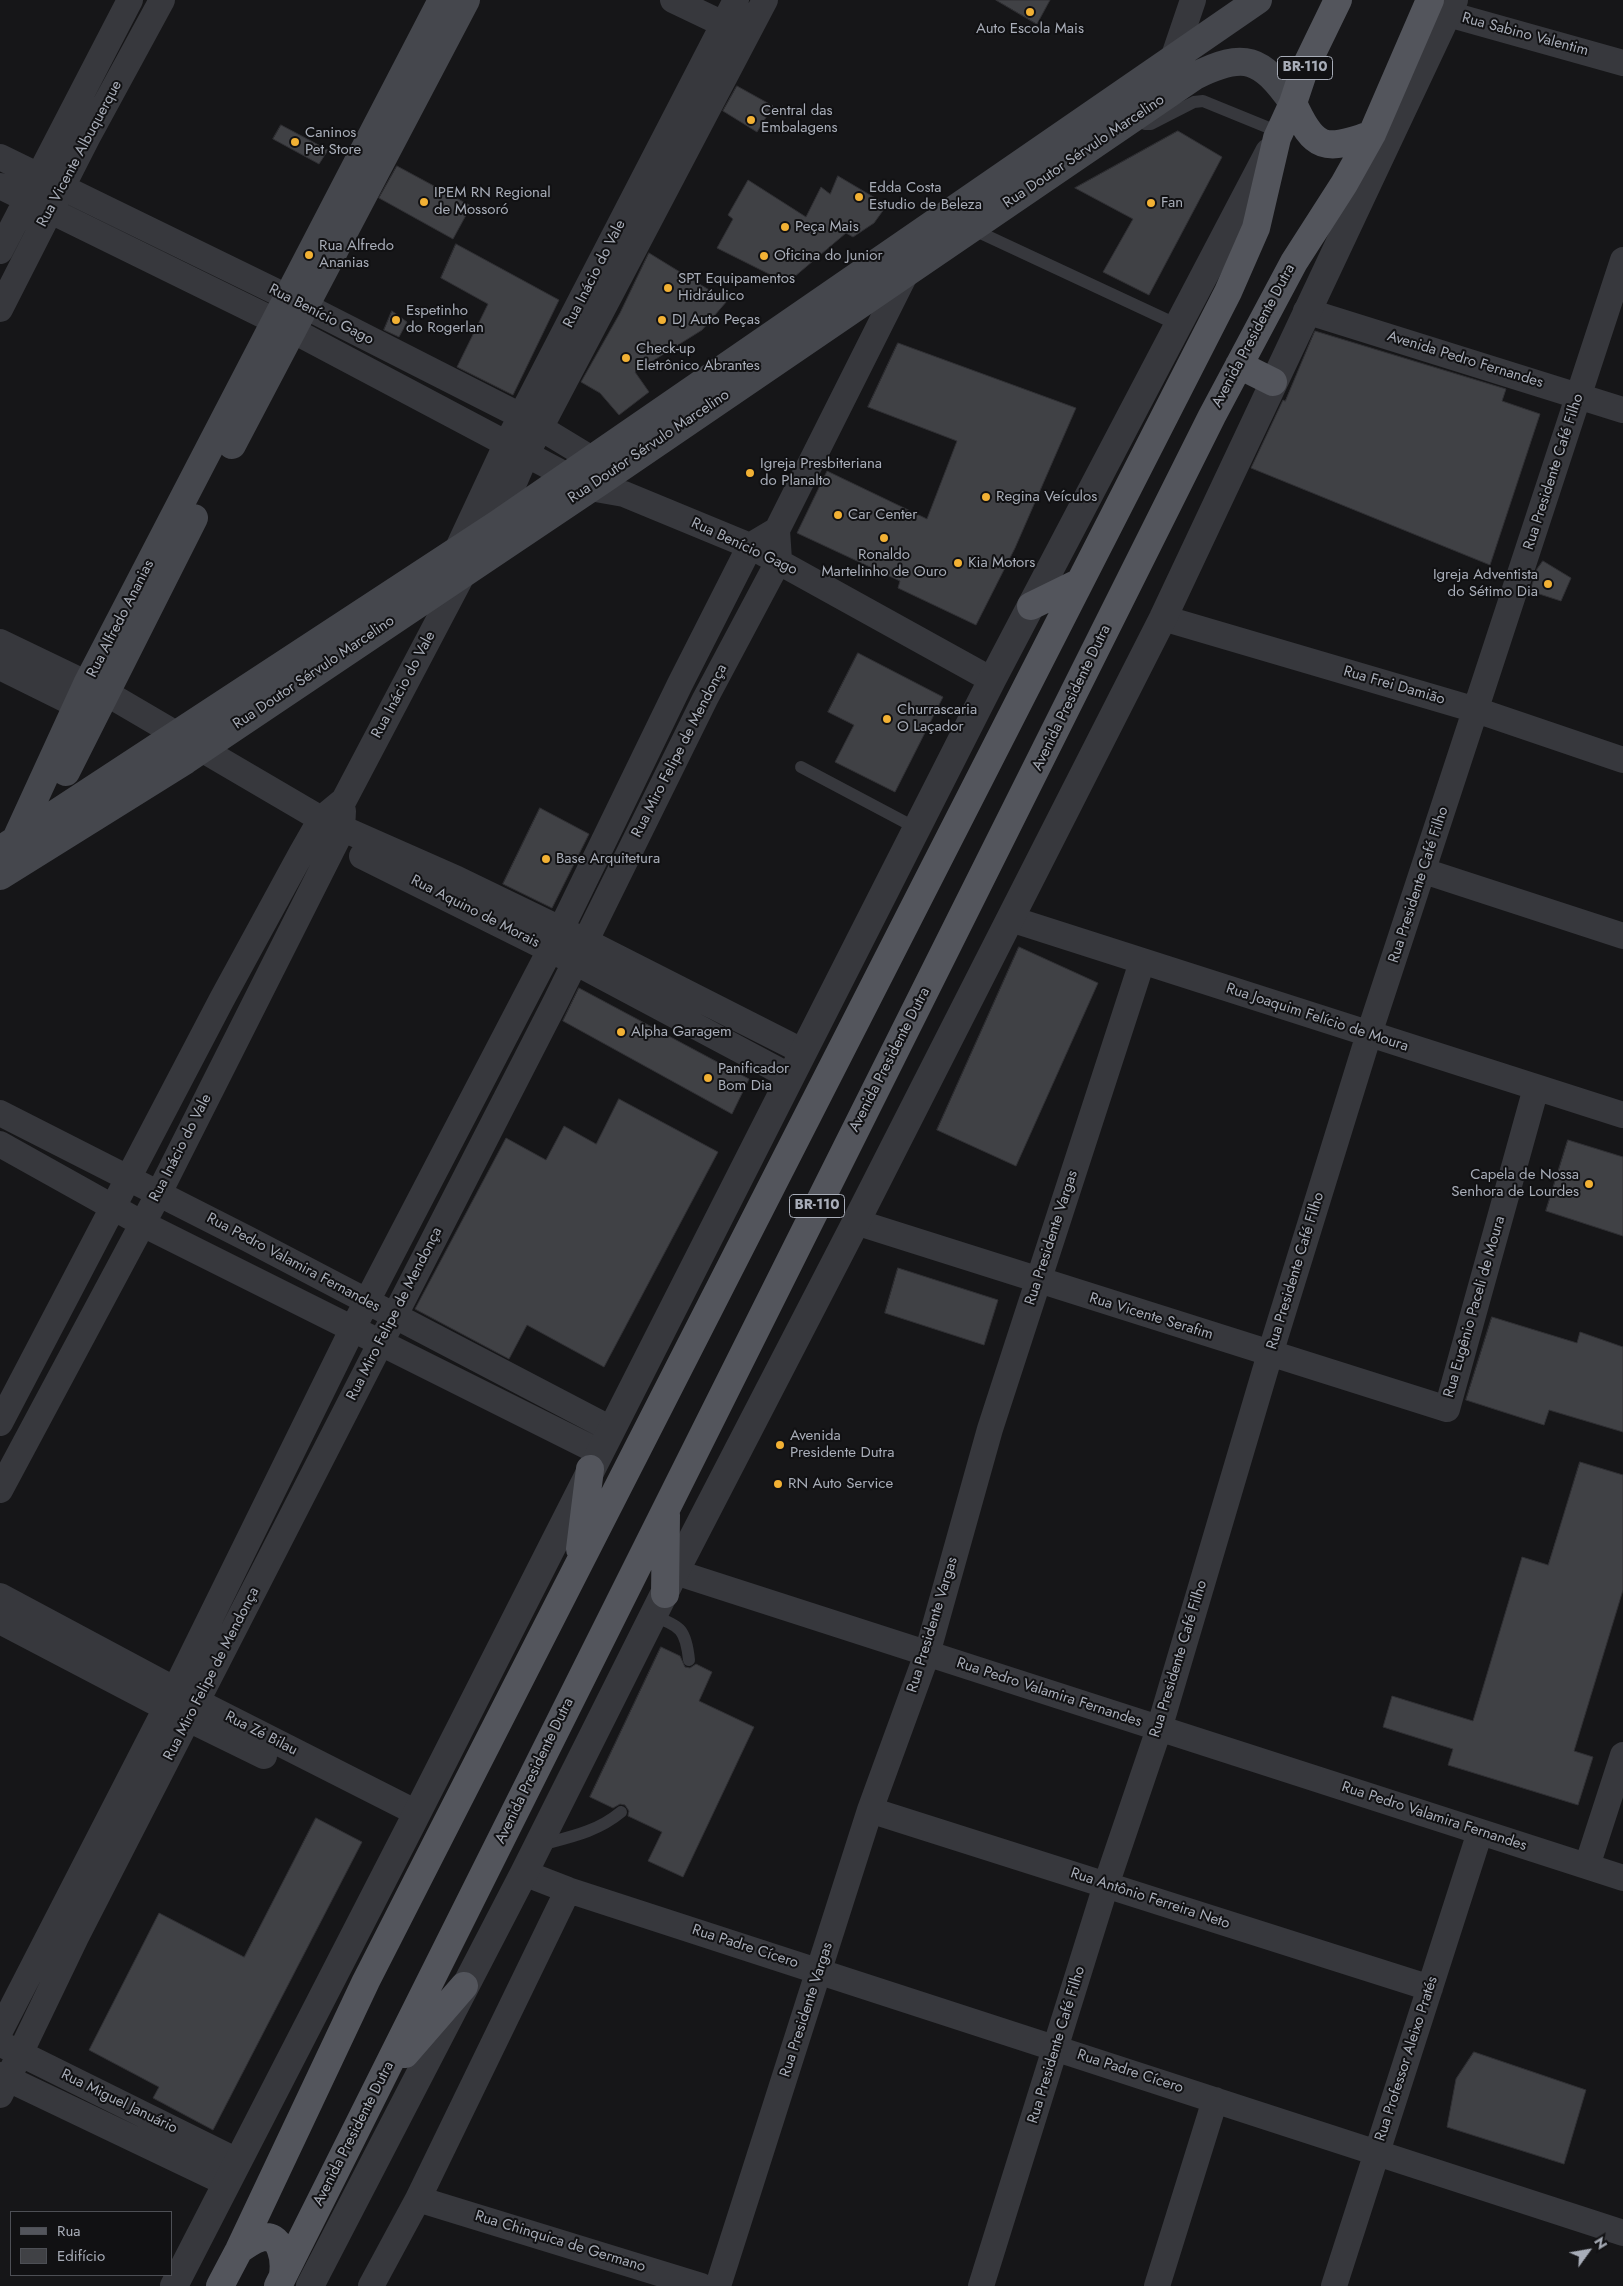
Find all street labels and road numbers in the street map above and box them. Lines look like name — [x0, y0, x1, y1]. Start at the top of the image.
street label: Rua Sabino Valentim — [1460, 9, 1590, 61]
road number: BR-110 — [1278, 56, 1332, 80]
street label: Rua Vicente Albuquerque — [34, 78, 126, 230]
street label: Rua Doutor Sérvulo Marcelino — [1000, 91, 1168, 213]
street label: Rua Inácio do Vale — [560, 217, 630, 331]
street label: Avenida Presidente Dutra — [1209, 261, 1299, 411]
street label: Rua Benício Gago — [266, 281, 376, 349]
street label: Avenida Pedro Fernandes — [1385, 328, 1545, 392]
street label: Rua Doutor Sérvulo Marcelino — [565, 386, 733, 508]
street label: Rua Presidente Café Filho — [1520, 392, 1588, 552]
street label: Rua Benício Gago — [688, 515, 800, 579]
street label: Rua Alfredo Ananias — [84, 557, 158, 681]
street label: Rua Doutor Sérvulo Marcelino — [230, 612, 398, 734]
street label: Avenida Presidente Dutra — [1029, 622, 1115, 774]
street label: Rua Inácio do Vale — [368, 628, 440, 742]
street label: Rua Miro Felipe de Mendonça — [628, 661, 732, 841]
street label: Rua Frei Damião — [1341, 663, 1447, 709]
street label: Rua Presidente Café Filho — [1385, 805, 1453, 965]
street label: Rua Aquino de Morais — [408, 872, 542, 952]
street label: Rua Joaquim Felício de Moura — [1224, 980, 1410, 1056]
street label: Avenida Presidente Dutra — [846, 985, 934, 1135]
street label: Rua Inácio do Vale — [146, 1091, 216, 1205]
street label: Rua Presidente Vargas — [1022, 1168, 1082, 1308]
street label: Rua Presidente Café Filho — [1264, 1190, 1328, 1352]
road number: BR-110 — [790, 1194, 844, 1218]
street label: Rua Pedro Valamira Fernandes — [203, 1210, 383, 1316]
street label: Rua Eugênio Paceli de Moura — [1440, 1214, 1510, 1400]
street label: Rua Miro Felipe de Mendonça — [343, 1224, 447, 1404]
street label: Rua Vicente Serafim — [1087, 1290, 1215, 1344]
street label: Rua Presidente Vargas — [904, 1555, 962, 1695]
street label: Rua Presidente Café Filho — [1147, 1578, 1211, 1740]
street label: Rua Miro Felipe de Mendonça — [160, 1584, 264, 1764]
street label: Rua Pedro Valamira Fernandes — [954, 1655, 1144, 1731]
street label: Avenida Presidente Dutra — [492, 1695, 578, 1847]
street label: Rua Zé Bilau — [222, 1708, 300, 1760]
street label: Rua Pedro Valamira Fernandes — [1339, 1779, 1529, 1855]
street label: Rua Antônio Ferreira Neto — [1068, 1865, 1232, 1933]
street label: Rua Padre Cícero — [690, 1921, 800, 1973]
street label: Rua Presidente Vargas — [777, 1940, 837, 2080]
street label: Rua Presidente Café Filho — [1025, 1964, 1089, 2126]
street label: Rua Professor Aleixo Pratés — [1372, 1974, 1442, 2144]
street label: Rua Padre Cícero — [1075, 2046, 1185, 2098]
street label: Avenida Presidente Dutra — [310, 2059, 398, 2209]
street label: Rua Miguel Januário — [58, 2066, 180, 2138]
street label: Rua Chinquica de Germano — [473, 2207, 647, 2277]

